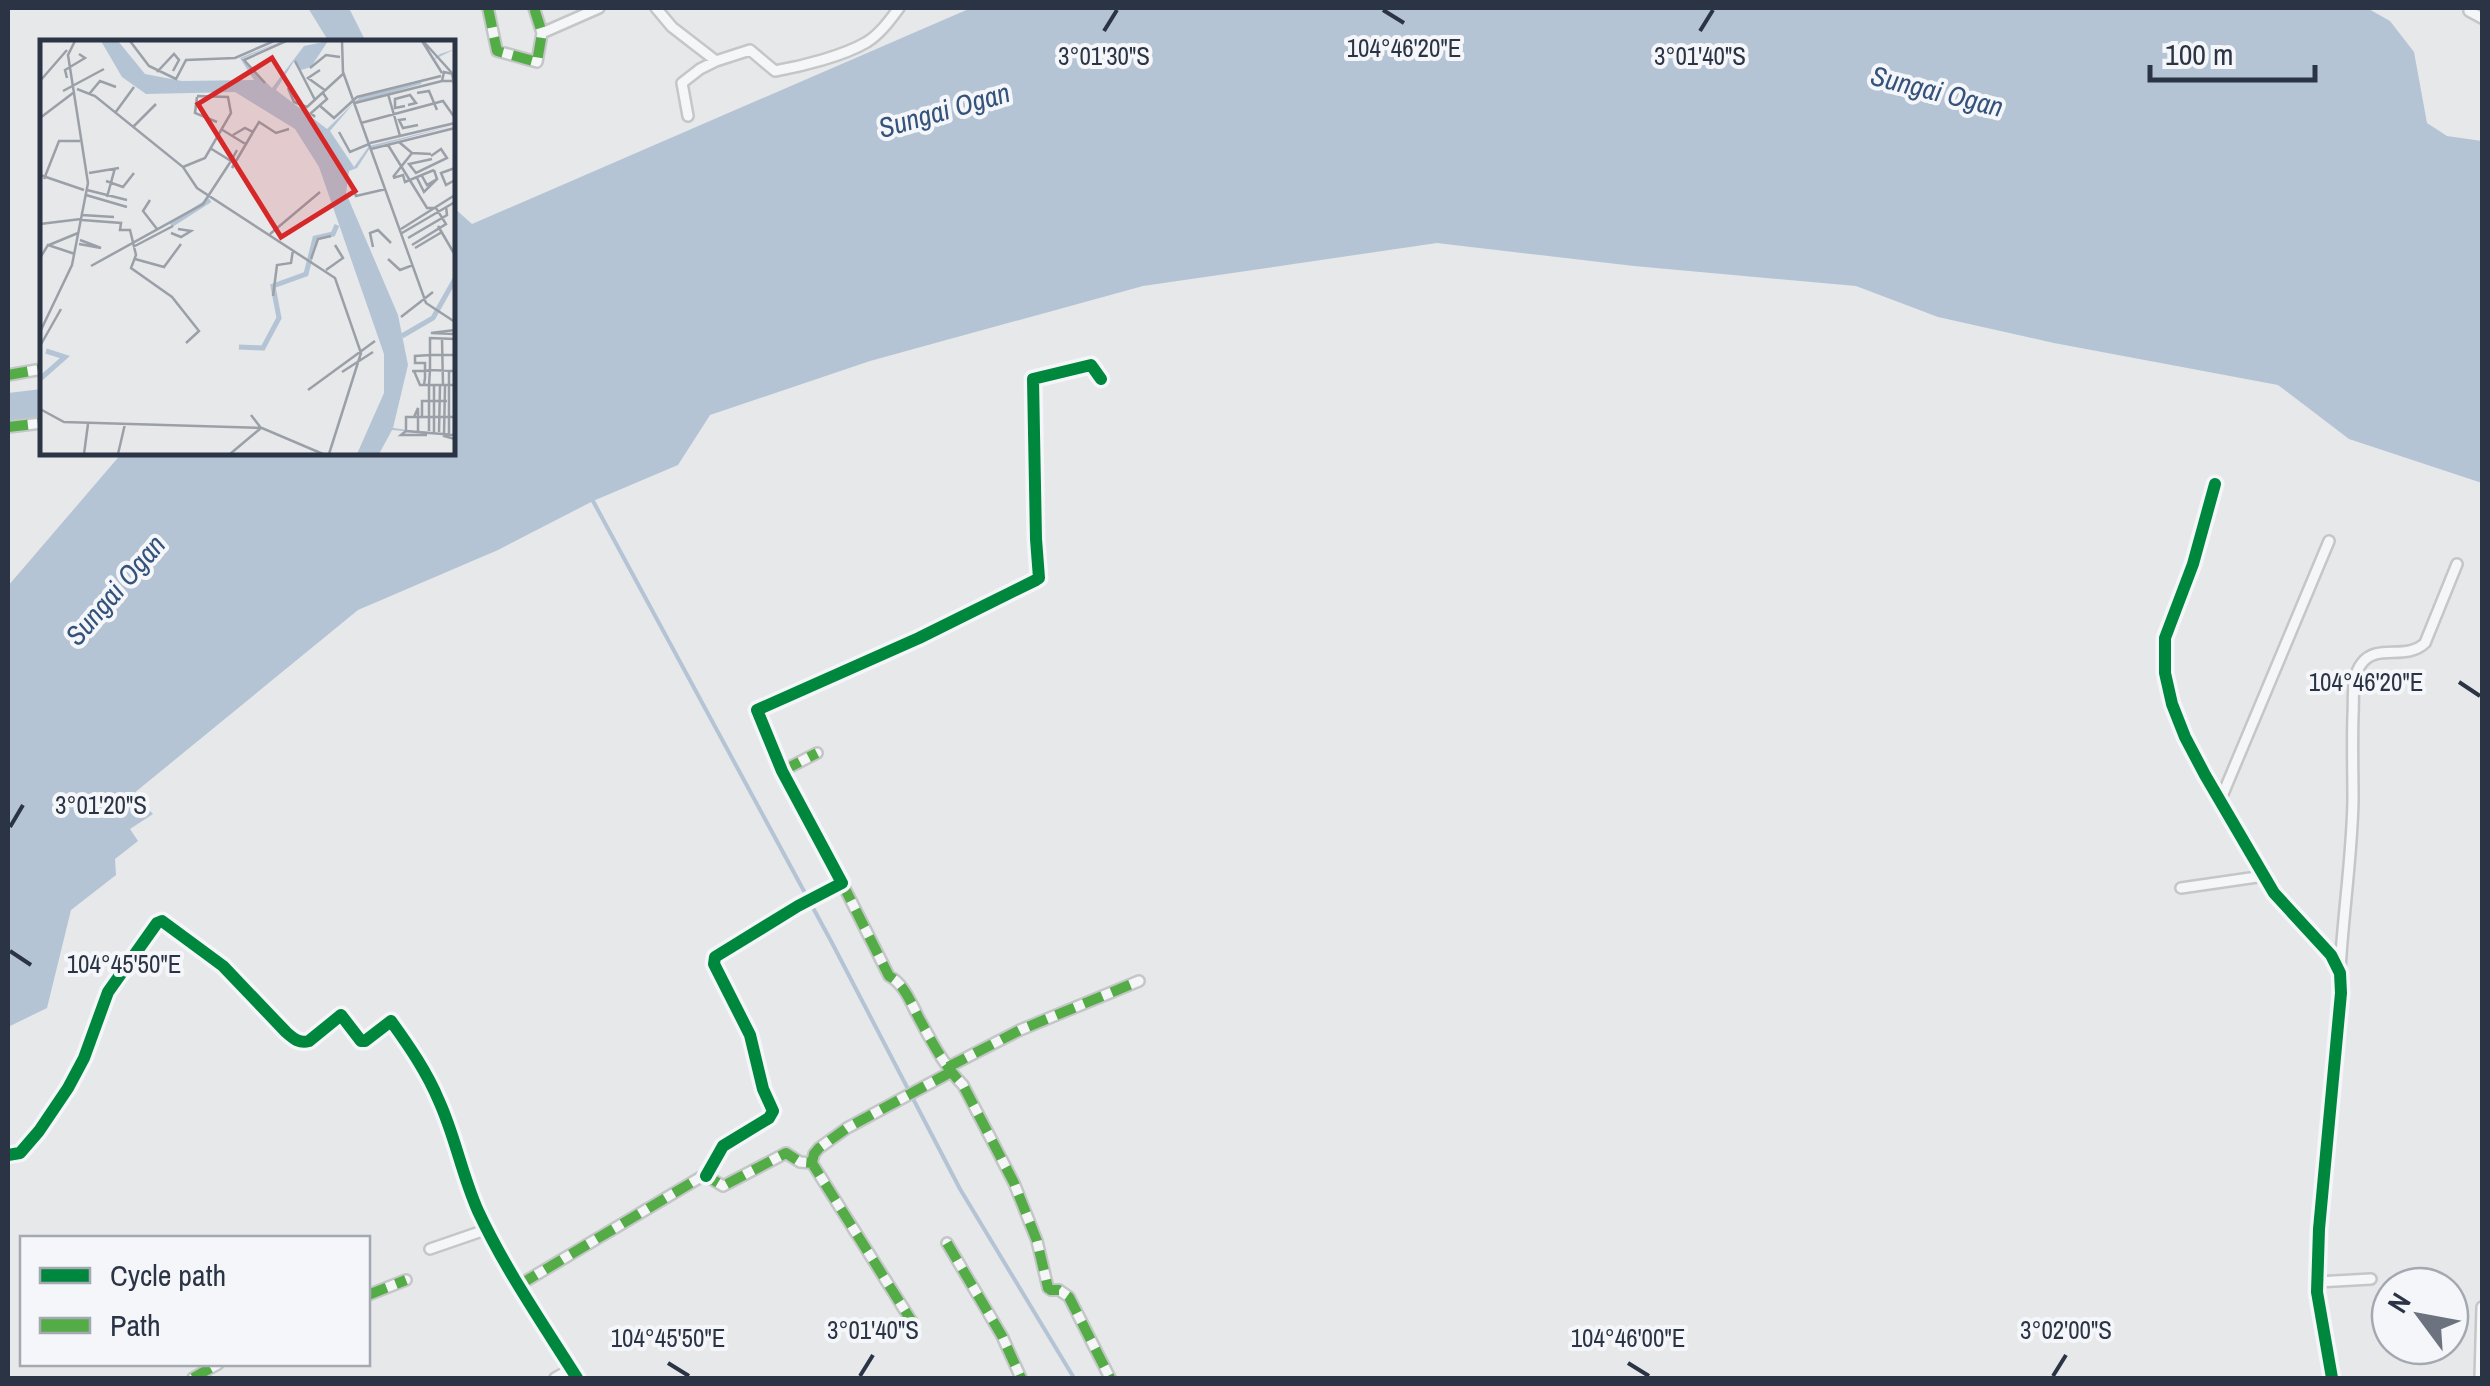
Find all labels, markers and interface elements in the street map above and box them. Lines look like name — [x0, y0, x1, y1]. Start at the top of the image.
scale bar — [2150, 20, 2315, 82]
text: 104°46'20"E — [1347, 31, 1461, 65]
text: 100 m — [2165, 34, 2233, 74]
text: 3°01'30"S — [1058, 39, 1150, 73]
text: 3°01'40"S — [1654, 39, 1746, 73]
inset map — [40, 40, 455, 455]
water label: Sungai Ogan — [1867, 56, 2007, 126]
water label: Sungai Ogan — [874, 73, 1014, 147]
water label: Sungai Ogan — [56, 526, 174, 654]
text: 104°46'20"E — [2309, 665, 2423, 699]
text: 3°01'20"S — [55, 788, 147, 822]
text: 104°45'50"E — [67, 947, 181, 981]
legend — [20, 1236, 370, 1366]
text: Cycle path — [110, 1255, 226, 1295]
north arrow — [2370, 1266, 2470, 1366]
text: N — [2378, 1286, 2419, 1320]
text: Path — [110, 1305, 161, 1345]
text: 3°01'40"S — [827, 1313, 919, 1347]
text: 3°02'00"S — [2020, 1313, 2112, 1347]
text: 104°45'50"E — [611, 1321, 725, 1355]
text: 104°46'00"E — [1571, 1321, 1685, 1355]

